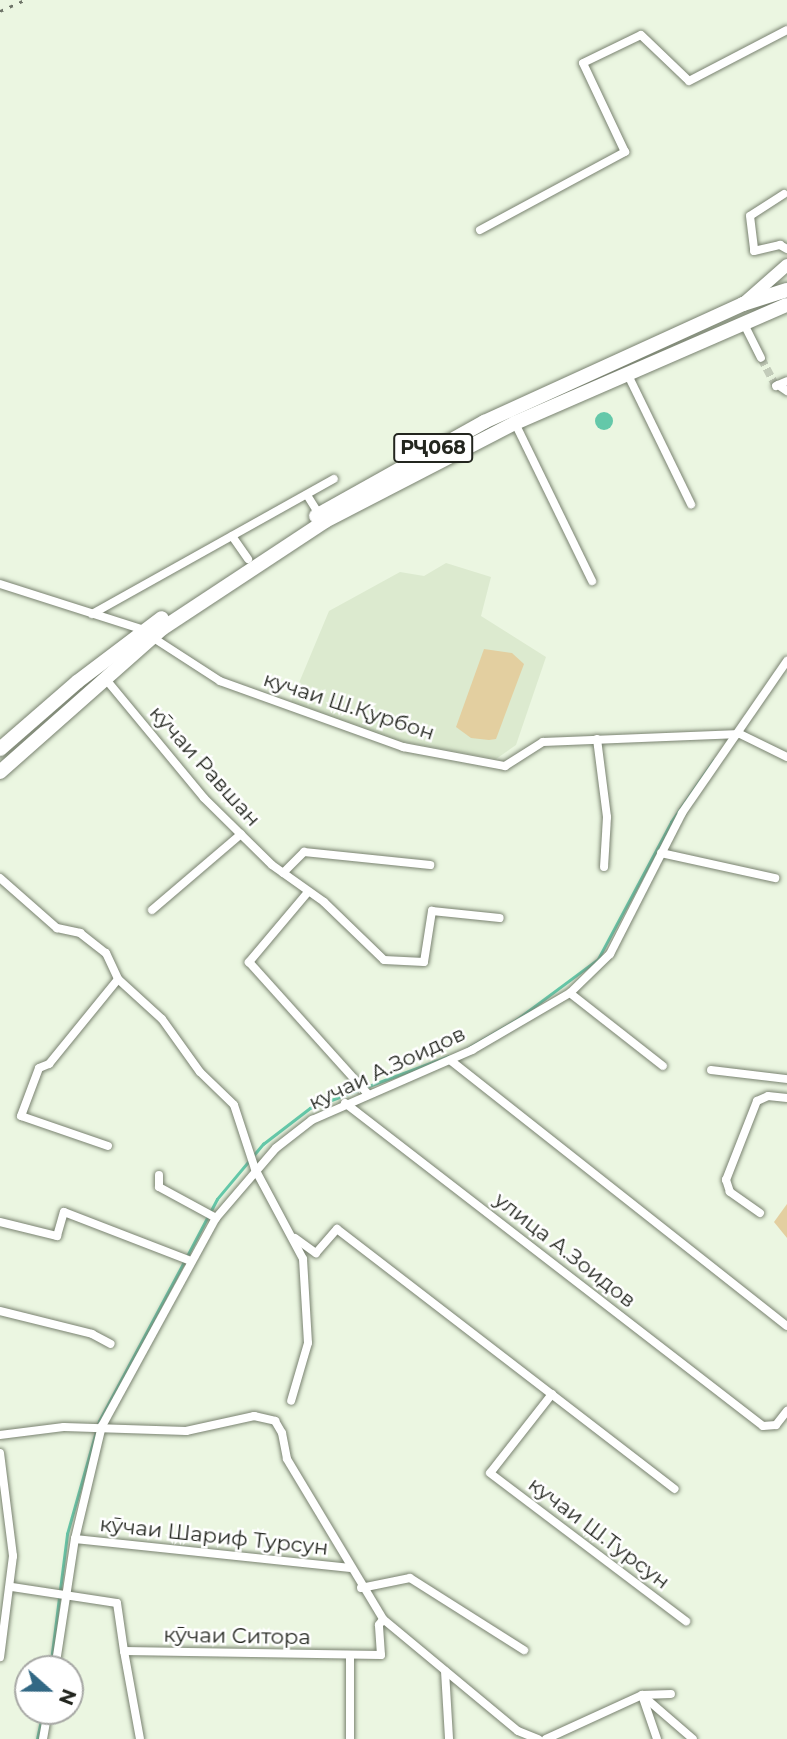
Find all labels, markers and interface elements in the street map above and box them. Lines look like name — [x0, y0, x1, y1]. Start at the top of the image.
road number: РҶ068 — [393, 432, 473, 463]
street label: кучаи Ш.Қурбон — [260, 666, 438, 746]
street label: кӯчаи Равшан — [144, 700, 266, 832]
street label: кучаи А.Зоидов — [305, 1021, 469, 1115]
street label: улица А.Зоидов — [489, 1187, 641, 1313]
street label: кучаи Ш.Турсун — [523, 1472, 675, 1594]
street label: кӯчаи Шариф Турсун — [98, 1511, 330, 1561]
street label: кӯчаи Ситора — [163, 1622, 311, 1650]
north arrow — [14, 1655, 84, 1725]
text: N — [54, 1686, 81, 1708]

